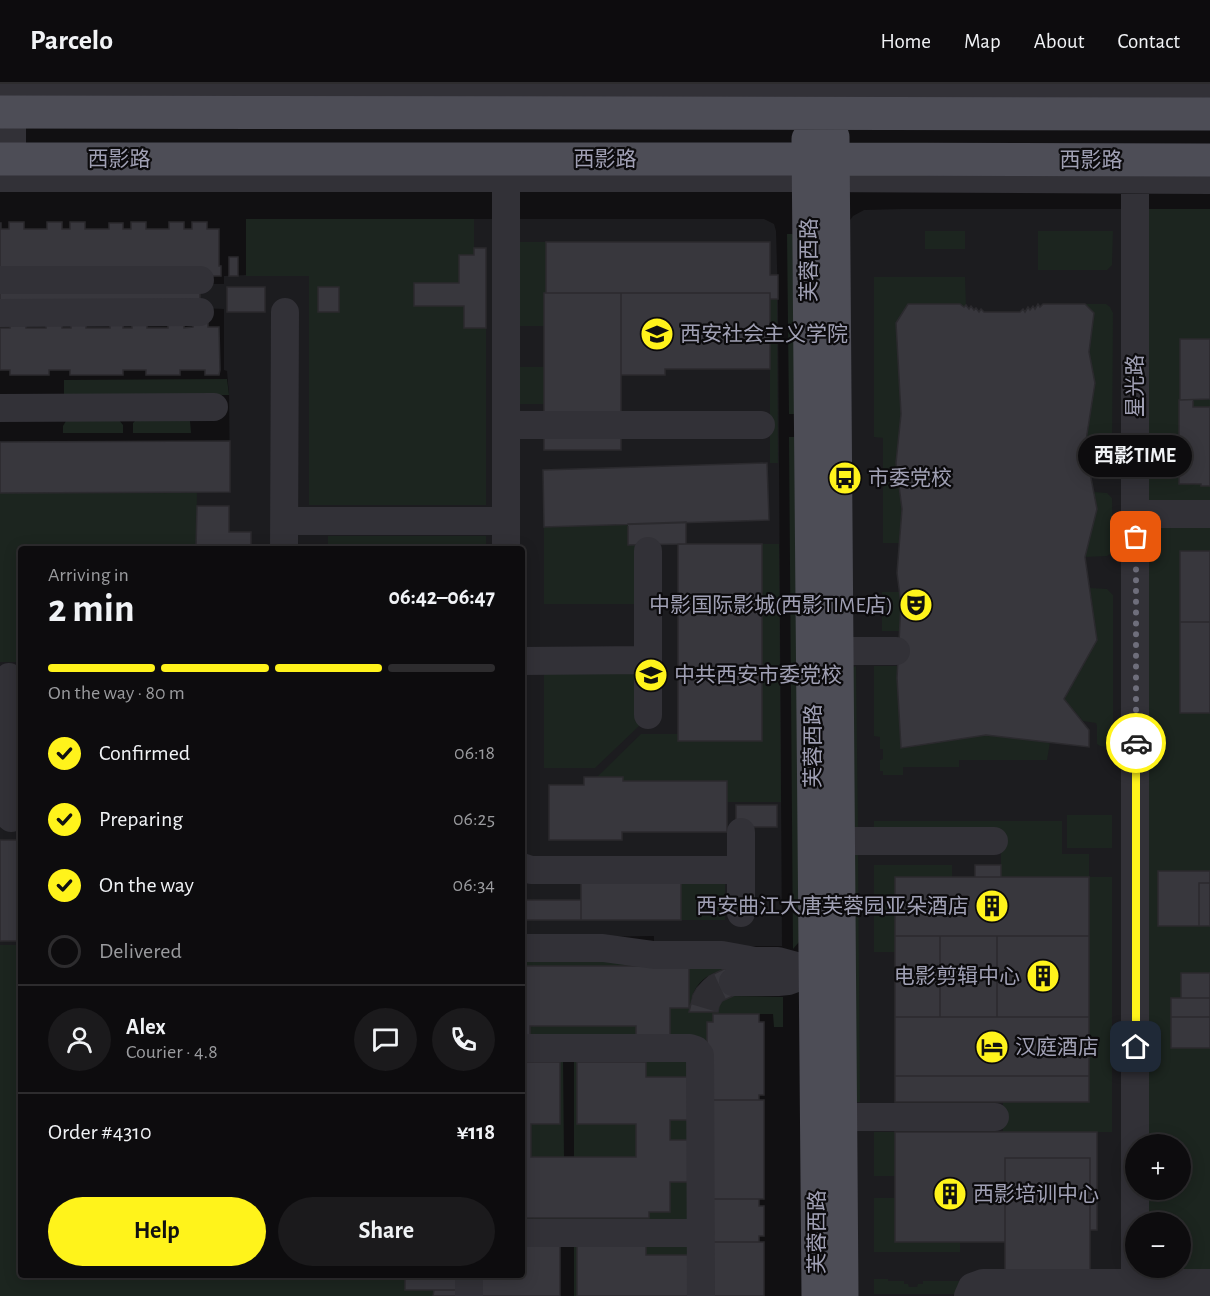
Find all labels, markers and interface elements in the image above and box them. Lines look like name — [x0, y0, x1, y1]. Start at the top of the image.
text: Parcelo — [30, 27, 113, 55]
text: Home — [880, 31, 931, 52]
text: Map — [964, 31, 1001, 52]
text: About — [1034, 31, 1084, 52]
text: Contact — [1117, 31, 1180, 52]
street label: 西影路 — [88, 148, 151, 170]
street label: 西影路 — [574, 148, 637, 170]
street label: 西影路 — [1060, 149, 1123, 171]
street label: 芙蓉西路 — [798, 218, 820, 302]
school or university icon: 西安社会主义学院 — [639, 316, 675, 352]
place label: 西安社会主义学院 — [680, 323, 848, 345]
street label: 星光路 — [1124, 355, 1146, 418]
callout: 西影TIME — [1079, 435, 1193, 477]
text: 西影TIME — [1094, 446, 1176, 466]
bus stop icon: 市委党校 — [827, 460, 863, 496]
place label: 市委党校 — [868, 467, 952, 489]
pin — [1110, 511, 1161, 562]
icon: bag — [1119, 520, 1152, 553]
text: Arriving in — [48, 565, 129, 585]
text: 06:42–06:47 — [389, 586, 495, 608]
theatre icon: 中影国际影城(西影TIME店) — [898, 587, 934, 623]
text: 2 min — [48, 590, 135, 629]
place label: 中影国际影城(西影TIME店) — [649, 594, 893, 616]
school or university icon: 中共西安市委党校 — [633, 657, 669, 693]
place label: 中共西安市委党校 — [674, 664, 842, 686]
text: On the way · 80 m — [48, 683, 185, 703]
street label: 芙蓉西路 — [802, 704, 824, 788]
courier — [1106, 713, 1166, 773]
icon: car — [1120, 727, 1153, 760]
icon: check — [48, 737, 81, 770]
text: Confirmed — [99, 742, 190, 764]
text: 06:18 — [454, 743, 495, 763]
icon: check — [48, 803, 81, 836]
text: Preparing — [99, 808, 183, 830]
text: 06:25 — [453, 809, 495, 829]
icon: check — [48, 869, 81, 902]
text: On the way — [99, 874, 194, 896]
text: 06:34 — [453, 875, 495, 895]
building icon: 西安曲江大唐芙蓉园亚朵酒店 — [974, 888, 1010, 924]
place label: 西安曲江大唐芙蓉园亚朵酒店 — [696, 895, 969, 917]
text: Delivered — [99, 940, 182, 962]
building icon: 电影剪辑中心 — [1025, 958, 1061, 994]
place label: 电影剪辑中心 — [894, 965, 1020, 987]
button: person — [48, 1008, 111, 1071]
button: chat — [354, 1008, 417, 1071]
button: phone — [432, 1008, 495, 1071]
text: Alex — [126, 1016, 166, 1038]
pin — [1110, 1021, 1161, 1072]
hotel icon: 汉庭酒店 — [974, 1029, 1010, 1065]
icon: home — [1119, 1030, 1152, 1063]
place label: 汉庭酒店 — [1015, 1036, 1099, 1058]
text: Courier · 4.8 — [126, 1042, 218, 1062]
text: Order #4310 — [48, 1121, 152, 1143]
text: ¥118 — [457, 1121, 495, 1143]
map controls — [1125, 1134, 1191, 1278]
button: + — [1125, 1134, 1191, 1200]
building icon: 西影培训中心 — [932, 1176, 968, 1212]
place label: 西影培训中心 — [973, 1183, 1099, 1205]
street label: 芙蓉西路 — [806, 1190, 828, 1274]
button: Help — [48, 1197, 266, 1266]
button: Share — [278, 1197, 495, 1266]
button: − — [1125, 1212, 1191, 1278]

